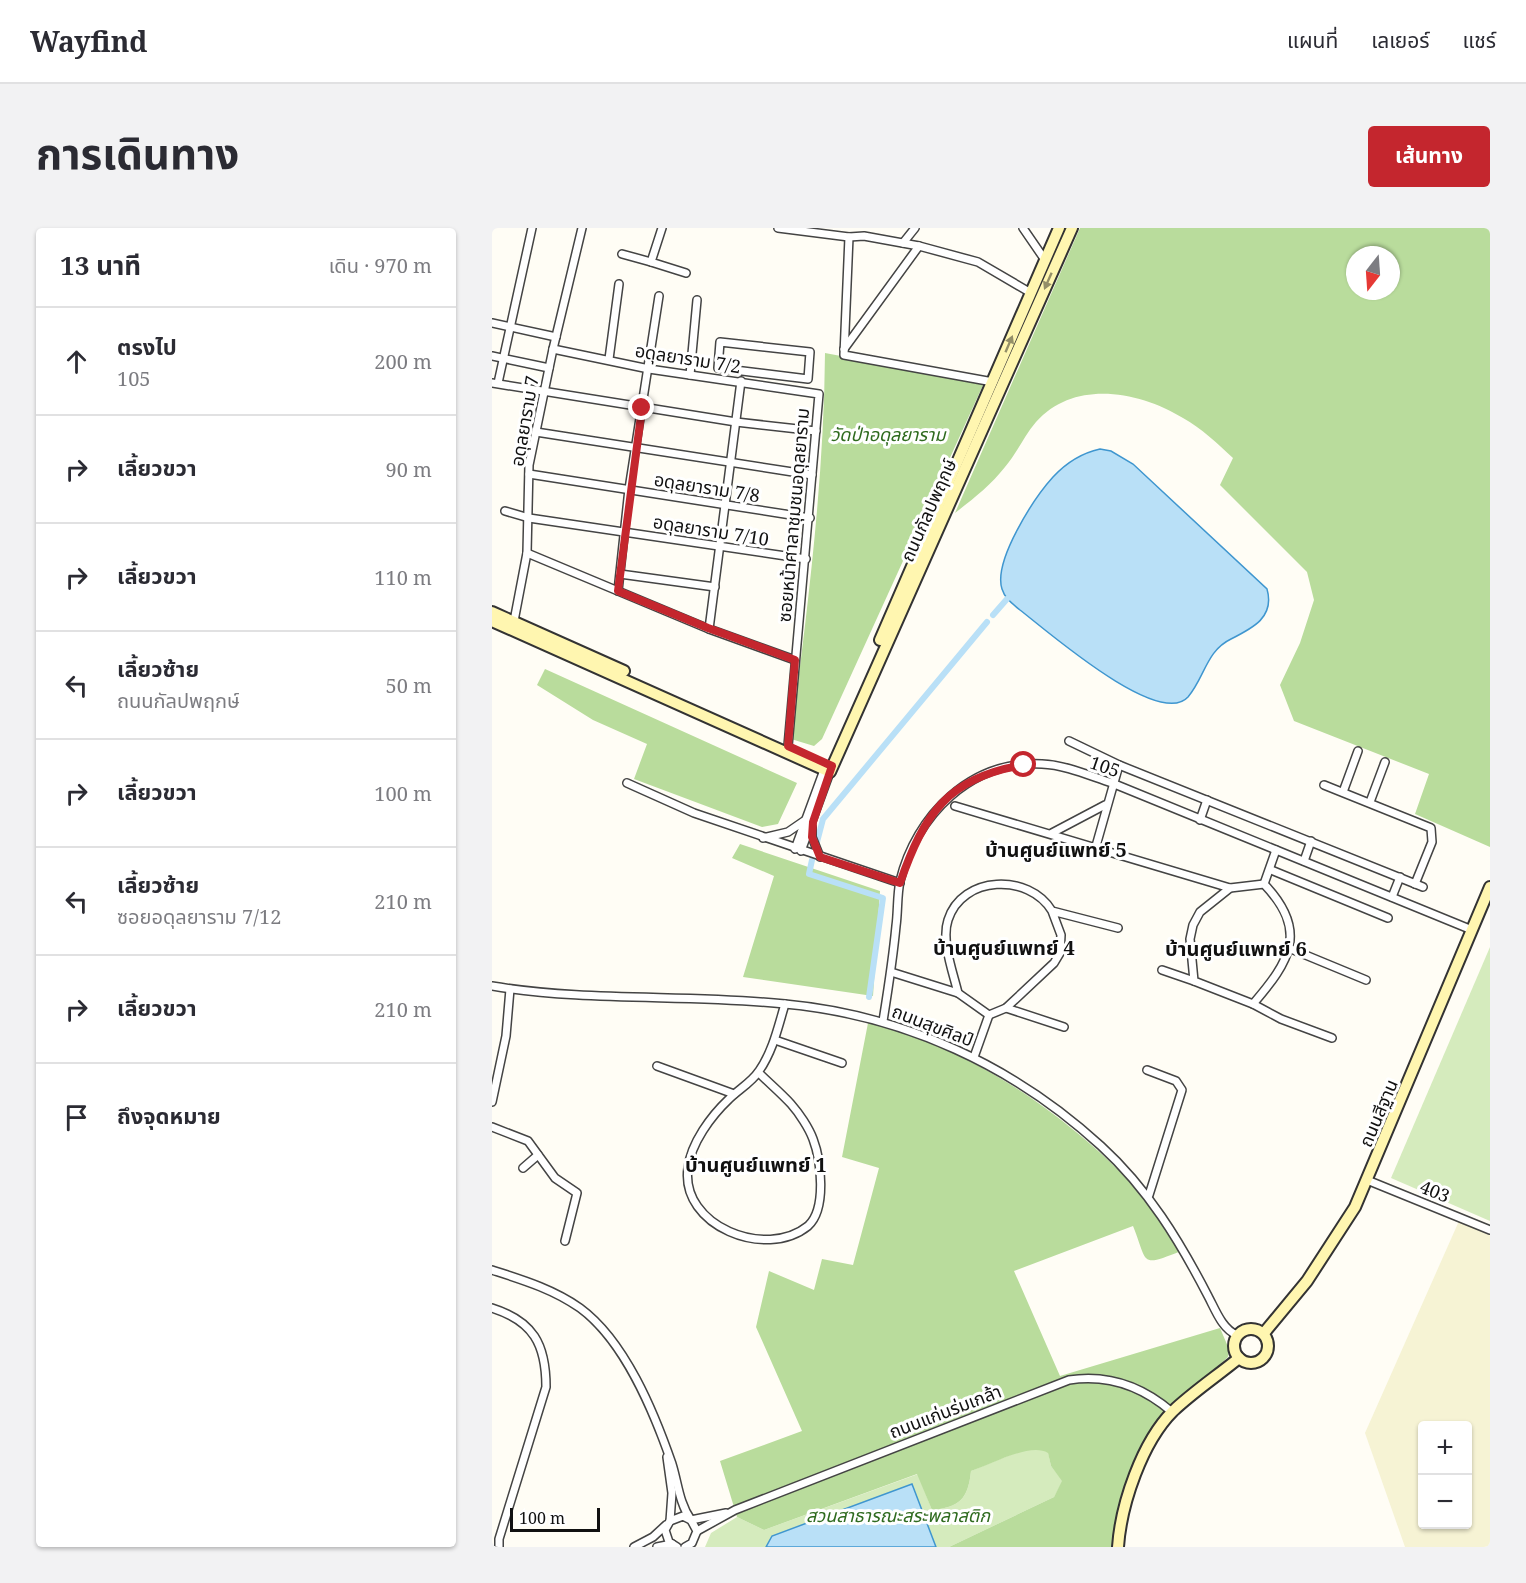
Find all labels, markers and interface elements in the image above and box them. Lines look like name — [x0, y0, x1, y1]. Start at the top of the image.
text: Wayfind — [30, 22, 148, 60]
text: แผนที่ — [1287, 26, 1338, 54]
text: เลเยอร์ — [1371, 26, 1430, 54]
text: แชร์ — [1463, 26, 1496, 54]
text: การเดินทาง — [36, 124, 239, 181]
button: เส้นทาง — [1368, 126, 1490, 187]
north arrow — [1346, 246, 1400, 300]
text: 13 นาที — [60, 247, 141, 283]
text: เดิน · 970 m — [329, 252, 432, 279]
one-way arrow — [1044, 273, 1053, 290]
text: ตรงไป — [117, 331, 177, 361]
one-way arrow — [1005, 335, 1014, 353]
street label: อดุลยาราม 7/2 — [633, 338, 743, 378]
icon: ahead — [60, 345, 93, 378]
text: 200 m — [374, 348, 432, 375]
text: 105 — [117, 365, 151, 392]
street label: อดุลยาราม 7 — [504, 374, 544, 468]
route end — [628, 394, 654, 420]
street label: ซอยหน้าศาลาชุมชนอดุลยาราม — [772, 407, 814, 623]
park label: วัดป่าอดุลยาราม — [831, 422, 947, 446]
text: เลี้ยวขวา — [117, 452, 197, 482]
icon: right — [60, 453, 93, 486]
street label: ถนนกัลปพฤกษ์ — [895, 455, 961, 565]
text: 90 m — [386, 456, 432, 483]
street label: อดุลยาราม 7/8 — [652, 467, 762, 507]
street label: อดุลยาราม 7/10 — [651, 509, 771, 551]
text: เลี้ยวขวา — [117, 560, 197, 590]
icon: right — [60, 561, 93, 594]
text: 110 m — [374, 564, 432, 591]
text: เลี้ยวซ้าย — [117, 653, 199, 683]
icon: left — [60, 669, 93, 702]
text: 50 m — [386, 672, 432, 699]
text: ถนนกัลปพฤกษ์ — [117, 687, 240, 714]
street label: 105 — [1087, 750, 1123, 782]
route start — [1010, 751, 1036, 777]
text: เลี้ยวขวา — [117, 776, 197, 806]
icon: right — [60, 777, 93, 810]
text: 100 m — [374, 780, 432, 807]
district label: บ้านศูนย์แพทย์ 5 — [985, 836, 1127, 863]
text: เลี้ยวซ้าย — [117, 869, 199, 899]
icon: left — [60, 885, 93, 918]
text: 210 m — [374, 888, 432, 915]
text: ซอยอดุลยาราม 7/12 — [117, 903, 281, 930]
district label: บ้านศูนย์แพทย์ 4 — [933, 934, 1075, 961]
district label: บ้านศูนย์แพทย์ 6 — [1165, 935, 1307, 962]
text: เลี้ยวขวา — [117, 992, 197, 1022]
icon: right — [60, 993, 93, 1026]
text: 210 m — [374, 996, 432, 1023]
street label: ถนนสุขศิลป์ — [889, 998, 977, 1052]
street label: ถนนสีฐาน — [1353, 1075, 1403, 1151]
text: ถึงจุดหมาย — [117, 1100, 221, 1130]
icon: arrive — [60, 1101, 93, 1134]
district label: บ้านศูนย์แพทย์ 1 — [685, 1151, 827, 1178]
street label: 403 — [1417, 1174, 1453, 1208]
street label: ถนนแก่นร่มเกล้า — [885, 1379, 1005, 1443]
map controls — [1418, 1421, 1472, 1529]
button: + — [1418, 1421, 1472, 1475]
button: − — [1418, 1475, 1472, 1529]
park label: สวนสาธารณะสระพลาสติก — [806, 1503, 991, 1527]
scale bar — [510, 1505, 600, 1532]
text: 100 m — [519, 1507, 565, 1529]

